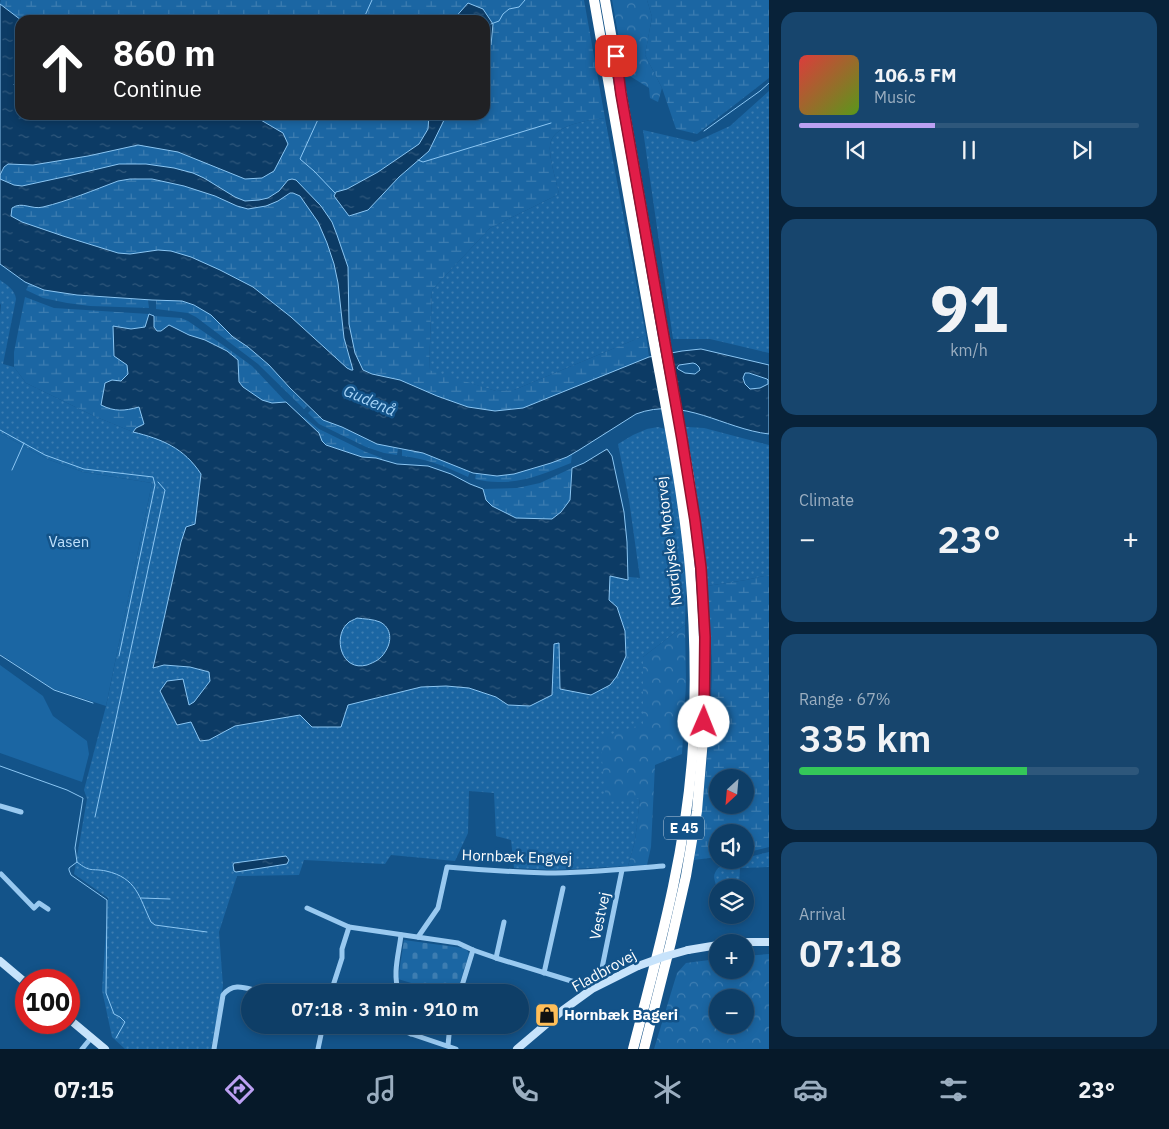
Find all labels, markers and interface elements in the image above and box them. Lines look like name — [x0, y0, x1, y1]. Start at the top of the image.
text: 860 m — [113, 30, 216, 76]
icon: ahead — [30, 35, 95, 100]
pin — [595, 35, 637, 77]
icon: arrive — [602, 42, 630, 70]
text: 106.5 FM — [874, 63, 957, 87]
text: Continue — [113, 74, 202, 103]
text: Music — [874, 87, 916, 107]
icon: previous — [842, 136, 870, 164]
icon: pause — [955, 136, 983, 164]
icon: next — [1068, 136, 1096, 164]
text: 91 — [930, 265, 1008, 350]
text: km/h — [950, 340, 988, 360]
water label: Gudenå — [341, 380, 399, 420]
street label: Nordjyske Motorvej — [651, 475, 686, 607]
text: Climate — [799, 490, 854, 510]
text: 23° — [937, 514, 1001, 563]
text: − — [799, 520, 816, 557]
text: + — [1122, 520, 1139, 557]
park label: Vasen — [49, 532, 89, 551]
text: Range · 67% — [799, 689, 891, 709]
position arrow — [677, 695, 729, 747]
text: 335 km — [799, 713, 931, 762]
north arrow — [709, 769, 754, 814]
map controls — [709, 769, 754, 1034]
road number: E 45 — [664, 816, 704, 840]
button: sound — [709, 824, 754, 869]
street label: Hornbæk Engvej — [461, 845, 573, 868]
button: layers — [709, 879, 754, 924]
street label: Vestvej — [585, 890, 614, 942]
text: Arrival — [799, 904, 846, 924]
text: 07:18 — [799, 928, 902, 977]
button: + — [709, 934, 754, 979]
street label: Fladbrovej — [568, 945, 639, 996]
speed limit sign: 100 — [15, 969, 80, 1034]
button: − — [709, 989, 754, 1034]
text: 07:18 · 3 min · 910 m — [291, 997, 479, 1021]
shop icon: Hornbæk Bageri — [534, 1002, 560, 1028]
place label: Hornbæk Bageri — [564, 1005, 678, 1024]
icon: directions — [222, 1072, 257, 1107]
icon: music — [364, 1072, 399, 1107]
icon: phone — [507, 1072, 542, 1107]
icon: climate — [650, 1072, 685, 1107]
icon: car — [793, 1072, 828, 1107]
icon: filters — [936, 1072, 971, 1107]
text: 07:15 — [54, 1075, 114, 1104]
text: 23° — [1078, 1075, 1115, 1104]

